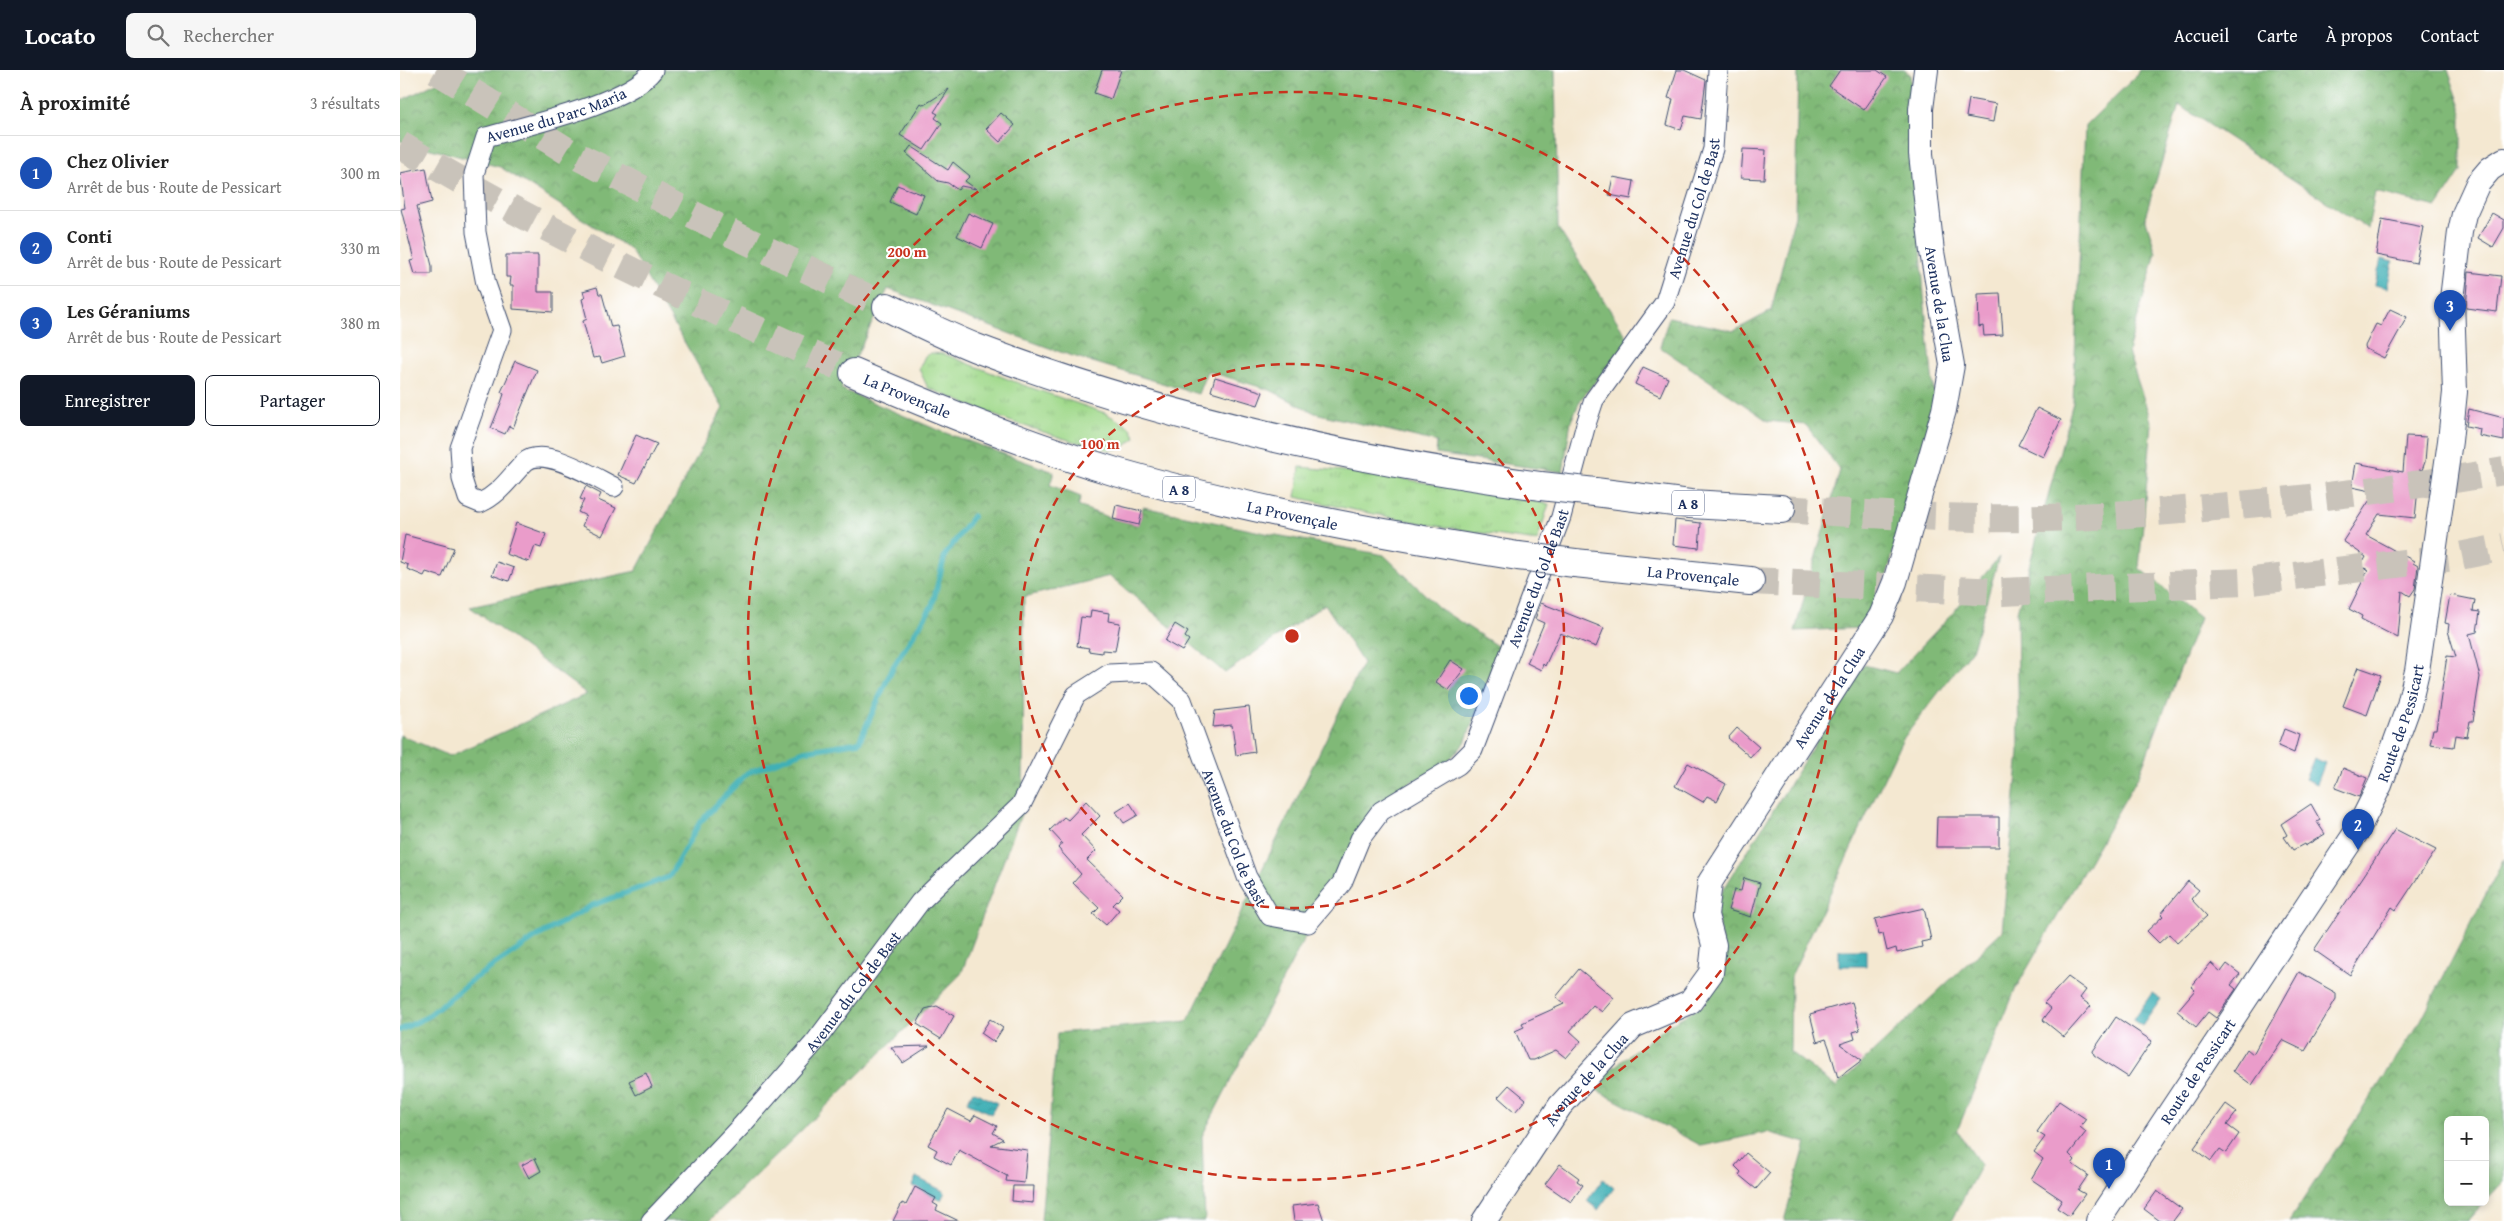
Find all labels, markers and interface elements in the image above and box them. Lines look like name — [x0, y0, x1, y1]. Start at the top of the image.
search box — [126, 13, 476, 58]
text: Locato — [25, 18, 96, 53]
icon: search — [144, 21, 172, 49]
text: Rechercher — [184, 21, 274, 49]
text: Accueil — [2174, 22, 2229, 49]
text: Carte — [2257, 22, 2298, 49]
text: À propos — [2326, 22, 2393, 49]
text: Contact — [2421, 22, 2479, 49]
street label: Avenue du Parc Maria — [483, 81, 631, 148]
text: À proximité — [20, 87, 130, 118]
text: 3 résultats — [310, 91, 380, 115]
street label: Avenue du Col de Bast — [1661, 137, 1726, 282]
text: Chez Olivier — [67, 147, 169, 175]
text: 1 — [32, 161, 40, 185]
text: 300 m — [340, 161, 380, 185]
text: Arrêt de bus · Route de Pessicart — [67, 175, 282, 199]
text: Conti — [67, 222, 112, 250]
text: 2 — [32, 236, 40, 260]
text: 330 m — [340, 236, 380, 260]
text: 200 m — [887, 241, 927, 262]
street label: Avenue de la Clua — [1919, 244, 1961, 364]
text: Arrêt de bus · Route de Pessicart — [67, 250, 282, 274]
pin: 3 — [2434, 290, 2466, 331]
text: Les Géraniums — [67, 297, 190, 325]
text: 3 — [32, 311, 40, 335]
text: 380 m — [340, 311, 380, 335]
text: Arrêt de bus · Route de Pessicart — [67, 325, 282, 349]
street label: La Provençale — [860, 367, 955, 424]
button: Enregistrer — [20, 375, 195, 426]
button: Partager — [205, 375, 380, 426]
text: 100 m — [1080, 433, 1120, 454]
road number: A 8 — [1163, 476, 1195, 502]
road number: A 8 — [1672, 490, 1704, 516]
street label: La Provençale — [1245, 494, 1340, 536]
street label: Avenue du Col de Bast — [1501, 506, 1575, 651]
street label: La Provençale — [1646, 559, 1741, 592]
centre of rings — [1283, 627, 1301, 645]
street label: Avenue de la Clua — [1787, 641, 1871, 753]
street label: Route de Pessicart — [2370, 662, 2430, 785]
your location — [1456, 683, 1482, 709]
street label: Avenue du Col de Bast — [1196, 765, 1274, 911]
pin: 2 — [2342, 809, 2374, 850]
street label: Avenue du Col de Bast — [799, 925, 907, 1058]
street label: Route de Pessicart — [2154, 1013, 2242, 1129]
street label: Avenue de la Clua — [1538, 1027, 1634, 1131]
map controls — [2444, 1116, 2489, 1206]
button: + — [2444, 1116, 2489, 1161]
pin: 1 — [2093, 1148, 2125, 1189]
button: − — [2444, 1161, 2489, 1206]

